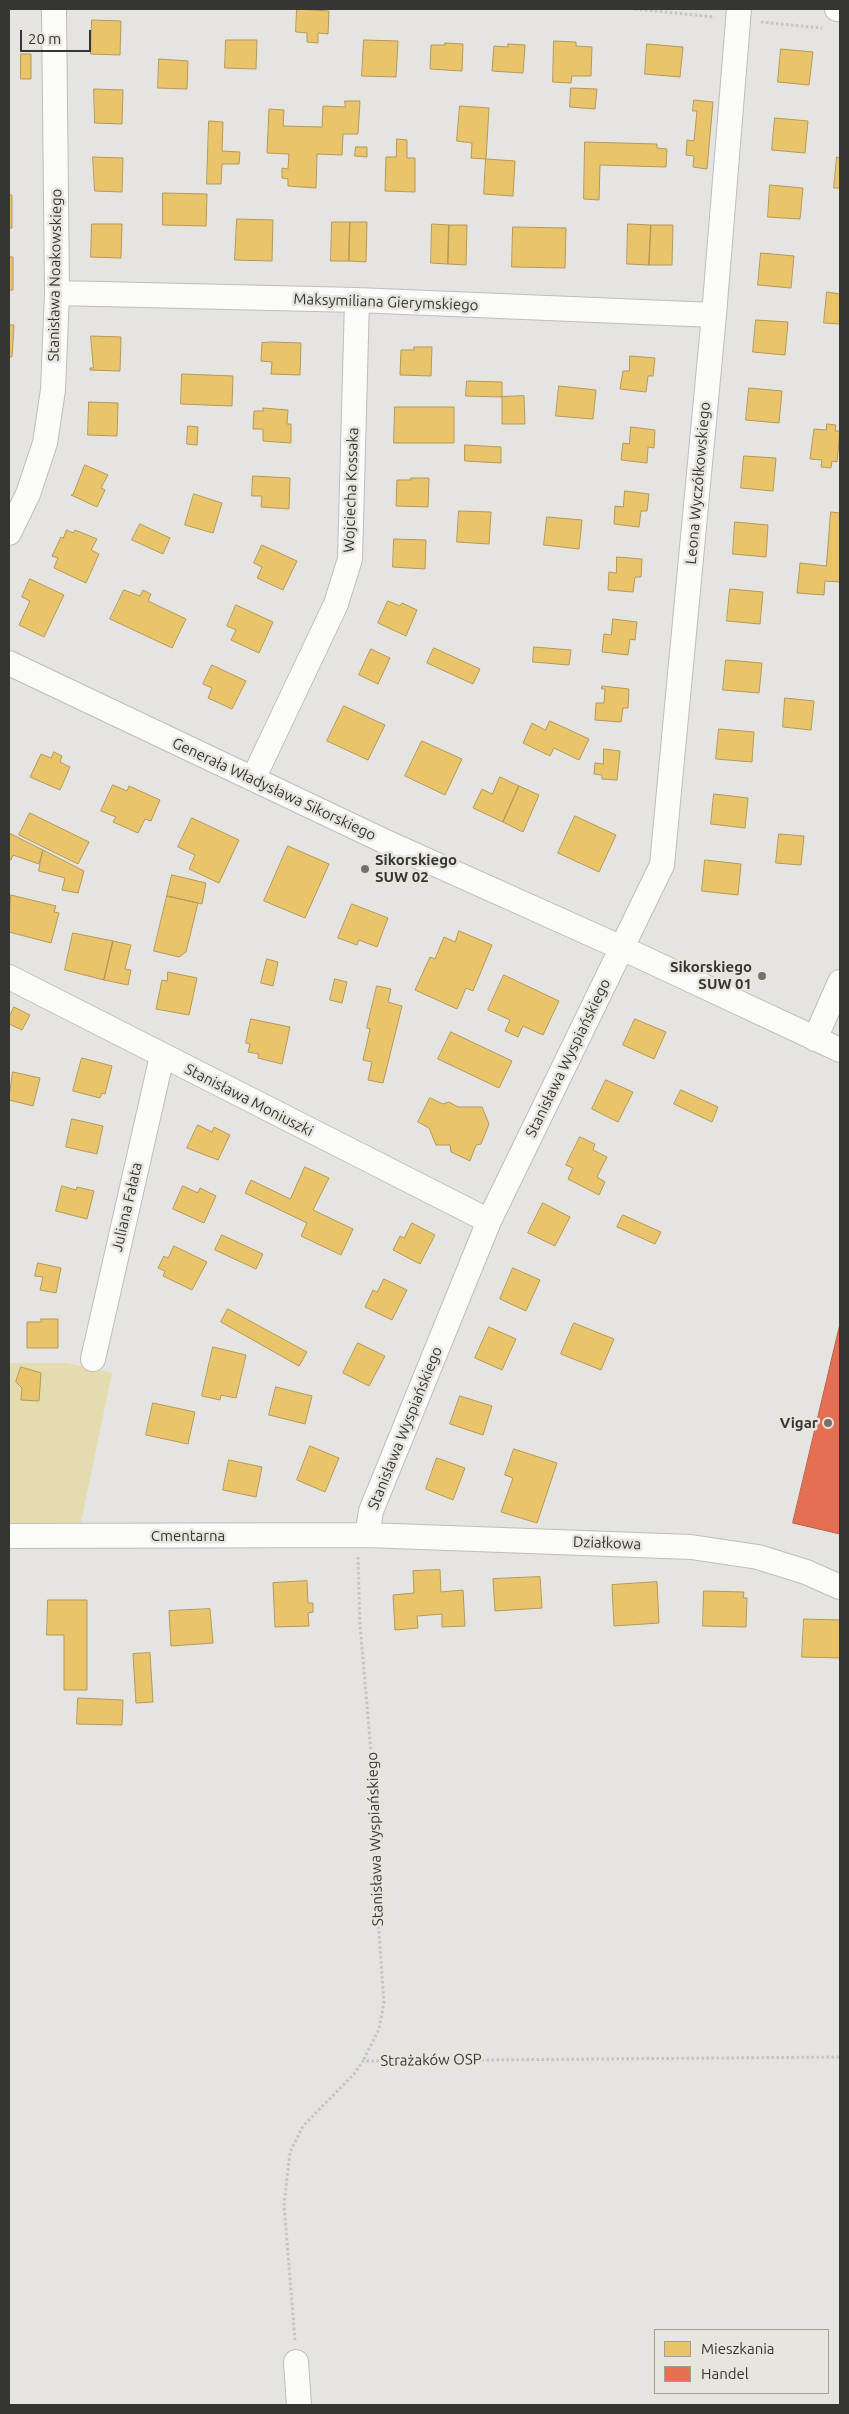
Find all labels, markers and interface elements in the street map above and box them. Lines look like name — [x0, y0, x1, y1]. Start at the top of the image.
scale bar — [22, 20, 94, 52]
text: 20 m — [28, 30, 61, 47]
street label: Stanisława Noakowskiego — [44, 188, 66, 362]
street label: Maksymiliana Gierymskiego — [293, 290, 479, 314]
street label: Leona Wyczółkowskiego — [682, 401, 714, 565]
street label: Wojciecha Kossaka — [340, 427, 362, 553]
street label: Generała Władysława Sikorskiego — [169, 734, 379, 844]
place label: Sikorskiego SUW 02 — [375, 851, 457, 886]
marker: Sikorskiego SUW 02 — [359, 863, 371, 875]
place label: Sikorskiego SUW 01 — [670, 958, 752, 993]
marker: Sikorskiego SUW 01 — [756, 970, 768, 982]
street label: Stanisława Wyspiańskiego — [522, 976, 614, 1140]
street label: Stanisława Moniuszki — [182, 1060, 316, 1140]
street label: Juliana Fałata — [108, 1161, 146, 1253]
street label: Stanisława Wyspiańskiego — [364, 1344, 446, 1512]
place label: Vigar — [780, 1414, 818, 1432]
marker: Vigar — [822, 1417, 834, 1429]
street label: Cmentarna — [151, 1527, 225, 1545]
street label: Działkowa — [573, 1533, 641, 1553]
street label: Stanisława Wyspiańskiego — [363, 1752, 387, 1926]
street label: Strażaków OSP — [380, 2050, 482, 2070]
legend — [654, 2329, 829, 2394]
text: Mieszkania — [701, 2340, 775, 2357]
text: Handel — [701, 2365, 749, 2382]

